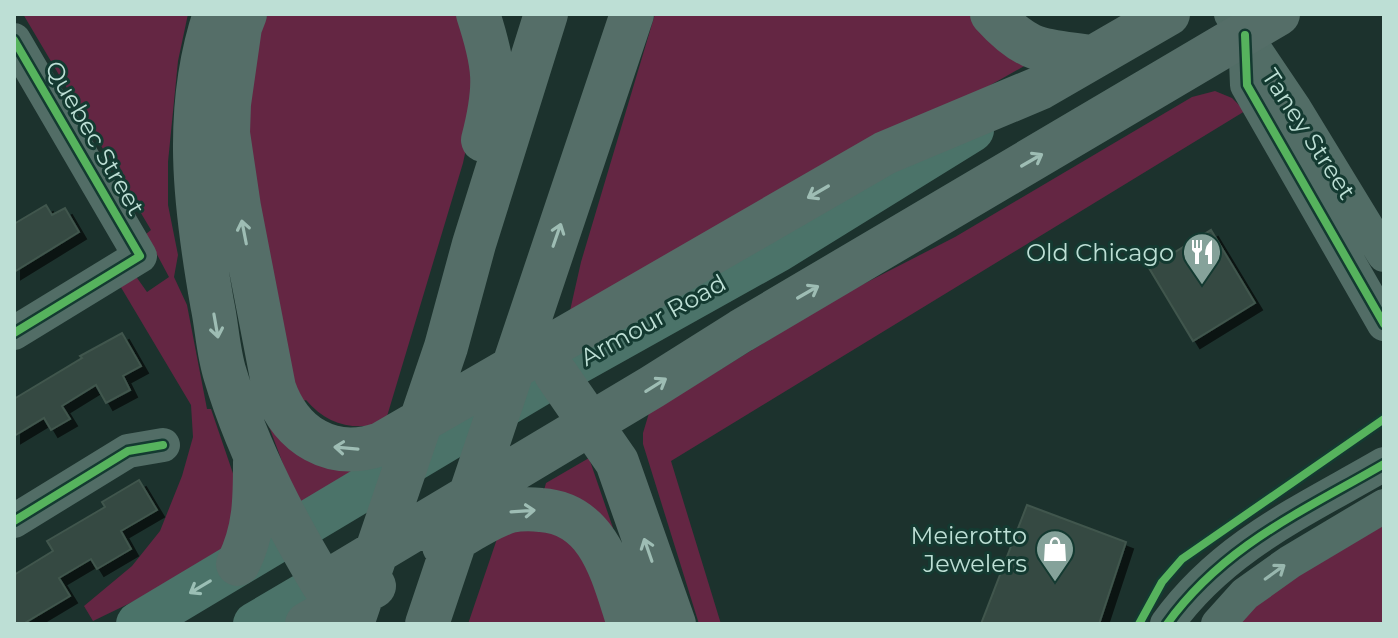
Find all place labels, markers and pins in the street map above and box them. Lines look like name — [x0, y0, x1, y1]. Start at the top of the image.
restaurant icon: Old Chicago — [1181, 231, 1223, 286]
place label: Old Chicago — [1026, 238, 1174, 267]
place label: Meierotto Jewelers — [911, 521, 1027, 578]
shop icon: Meierotto Jewelers — [1034, 528, 1076, 583]

